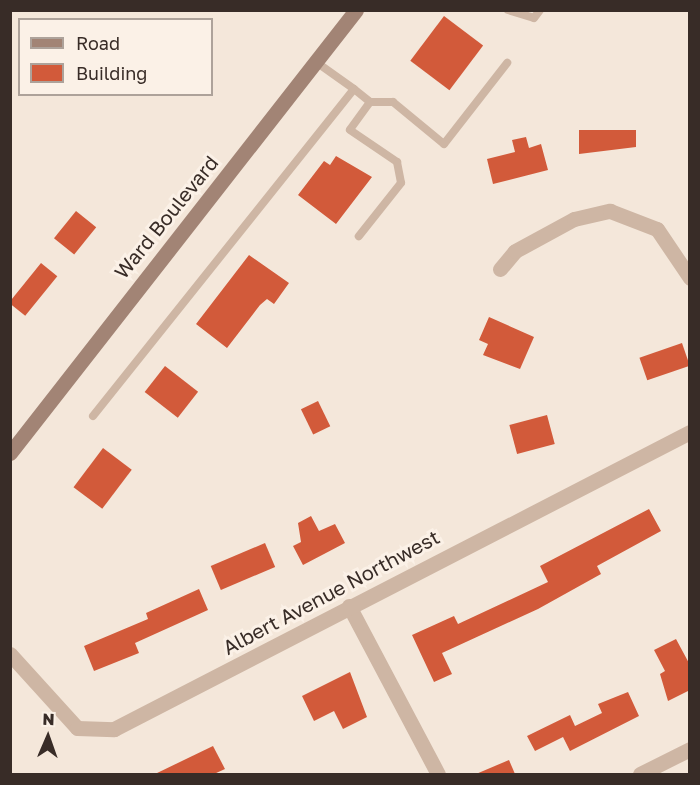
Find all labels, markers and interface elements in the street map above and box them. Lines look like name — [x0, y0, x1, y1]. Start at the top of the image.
legend — [18, 18, 213, 96]
text: Road — [76, 32, 120, 54]
text: Building — [76, 62, 147, 84]
street label: Ward Boulevard — [109, 151, 223, 283]
street label: Albert Avenue Northwest — [219, 525, 443, 659]
north arrow — [18, 707, 78, 767]
text: N — [42, 709, 55, 729]

